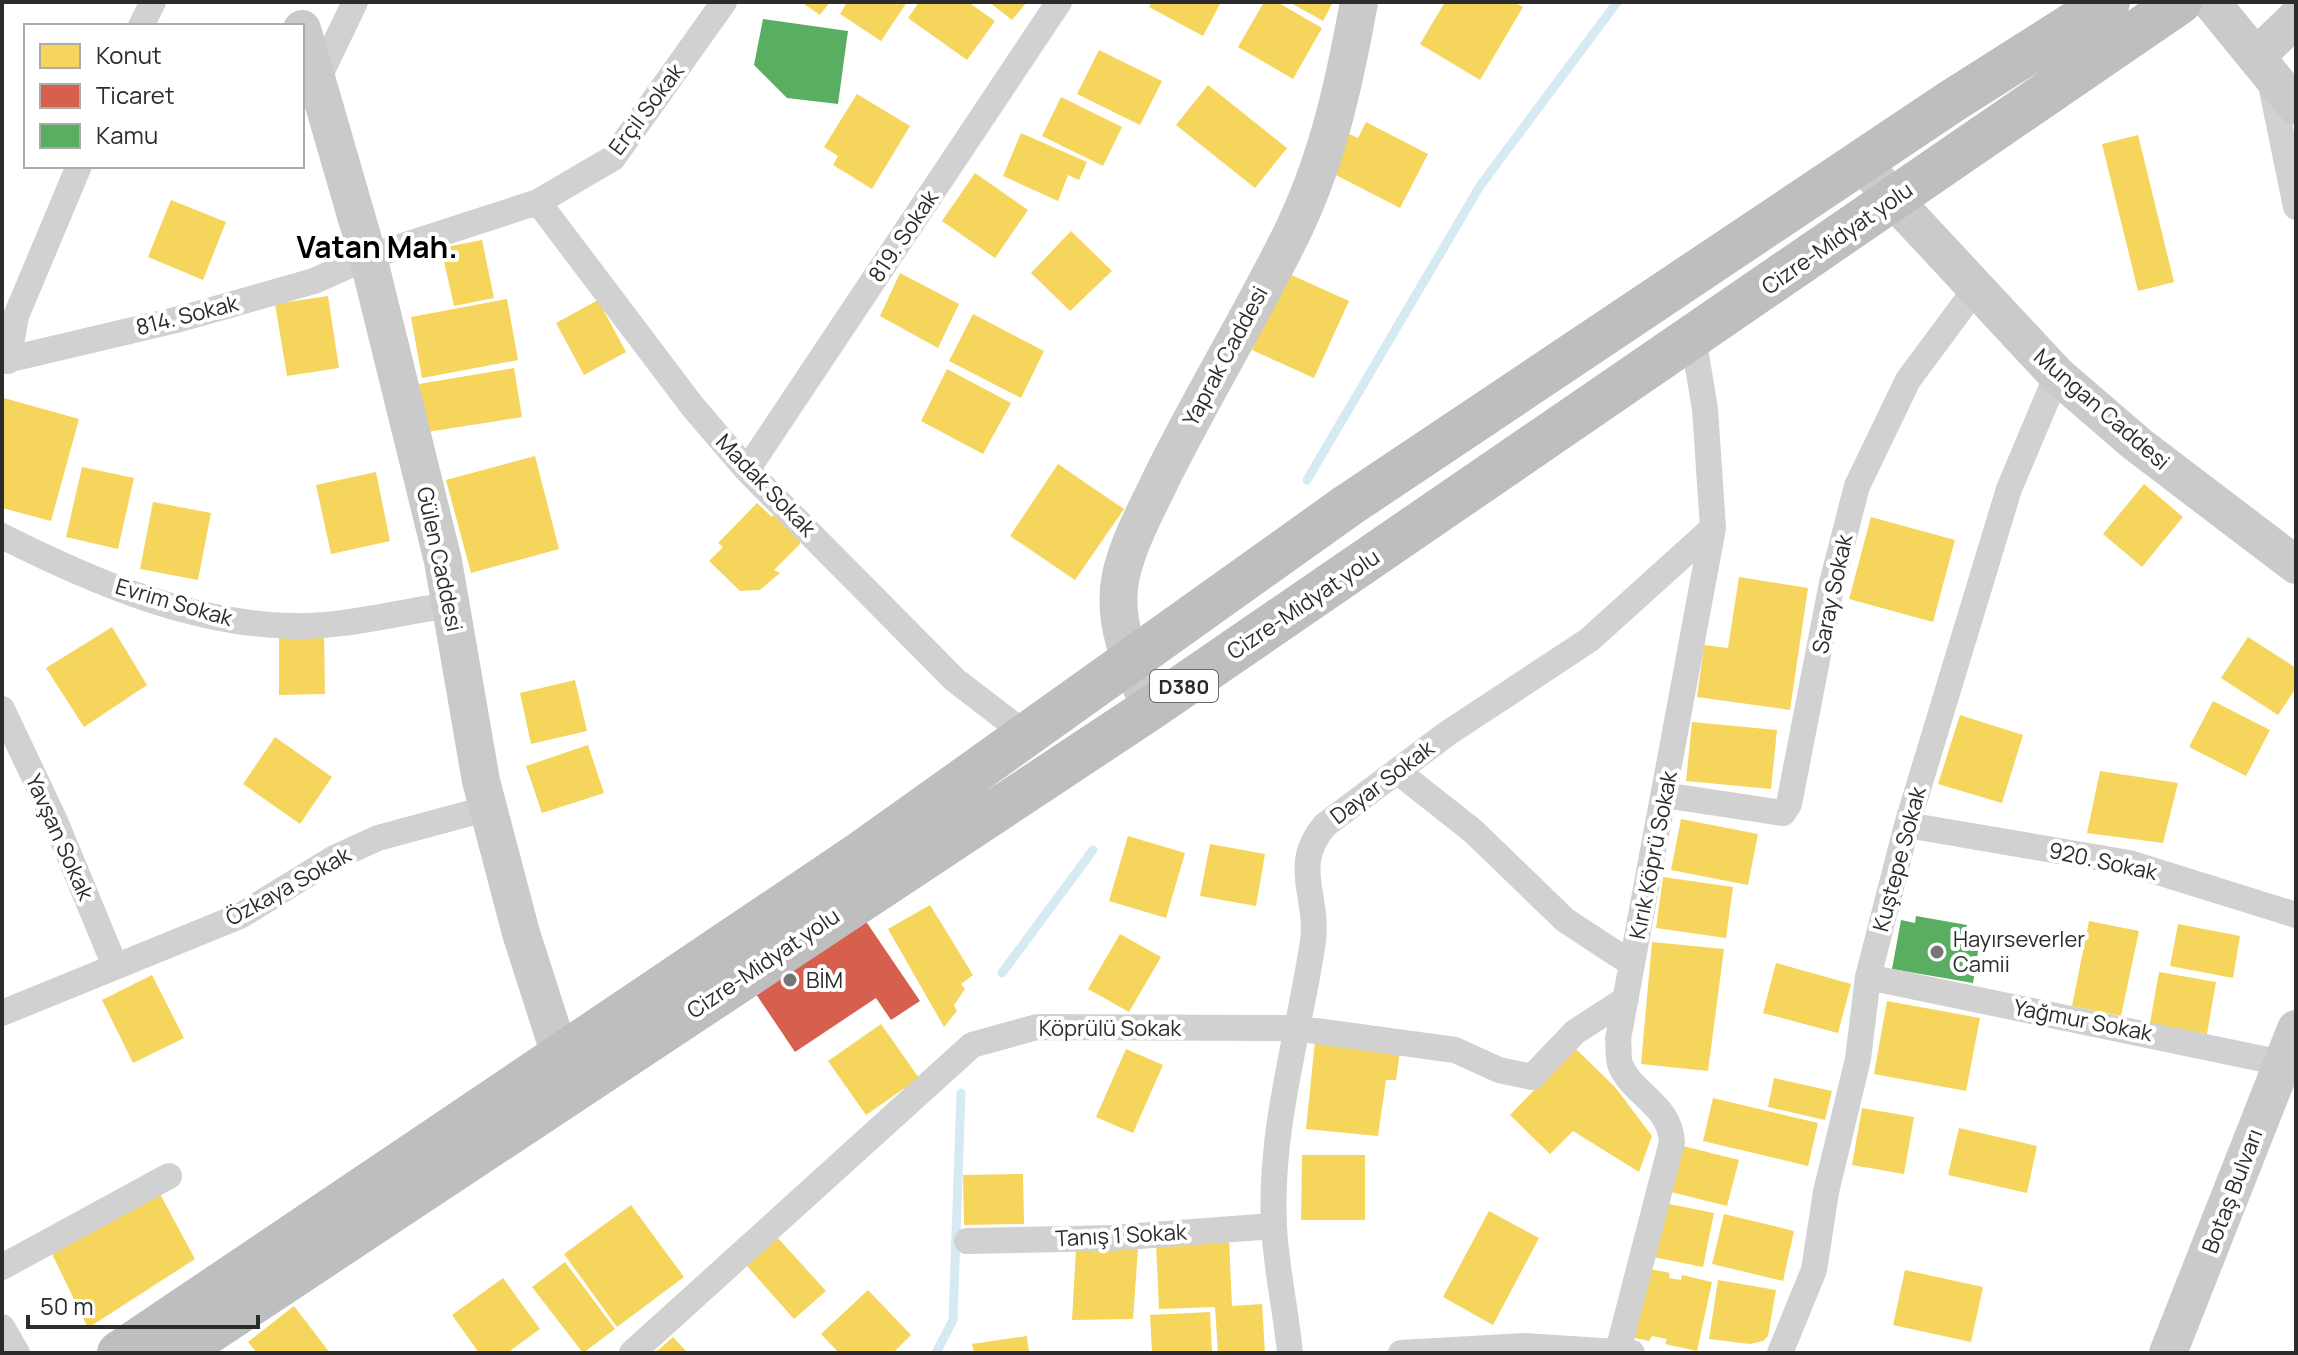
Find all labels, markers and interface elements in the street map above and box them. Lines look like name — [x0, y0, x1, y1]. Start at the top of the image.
legend — [24, 24, 304, 168]
text: Konut — [96, 38, 162, 71]
street label: Erçil Sokak — [602, 56, 691, 161]
text: Ticaret — [96, 78, 175, 111]
text: Kamu — [96, 118, 158, 151]
street label: Cizre-Midyat yolu — [1755, 175, 1919, 301]
street label: 819. Sokak — [861, 183, 945, 288]
district label: Vatan Mah. — [297, 226, 457, 267]
street label: Yaprak Caddesi — [1176, 281, 1274, 431]
street label: 814. Sokak — [133, 288, 242, 342]
street label: Mungan Caddesi — [2028, 342, 2176, 476]
street label: Madak Sokak — [709, 427, 823, 544]
street label: Gülen Caddesi — [410, 484, 470, 634]
street label: Saray Sokak — [1805, 530, 1860, 657]
street label: Cizre-Midyat yolu — [1221, 542, 1385, 666]
street label: Evrim Sokak — [112, 571, 237, 633]
road number: D380 — [1150, 670, 1218, 702]
street label: Dayar Sokak — [1324, 732, 1441, 831]
street label: Kırık Köprü Sokak — [1622, 767, 1684, 942]
street label: Yavşan Sokak — [19, 769, 102, 906]
street label: Kuştepe Sokak — [1865, 782, 1933, 935]
street label: 920. Sokak — [2046, 835, 2161, 887]
street label: Özkaya Sokak — [220, 839, 357, 933]
street label: Cizre-Midyat yolu — [681, 901, 845, 1025]
place label: Hayırseverler Camii — [1953, 924, 2085, 979]
marker: Hayırseverler Camii — [1928, 943, 1946, 961]
place label: BİM — [806, 965, 843, 995]
marker: BİM — [781, 971, 799, 989]
street label: Yağmur Sokak — [2011, 992, 2156, 1048]
street label: Köprülü Sokak — [1039, 1013, 1182, 1043]
street label: Botaş Bulvarı — [2195, 1124, 2269, 1258]
street label: Tanış 1 Sokak — [1055, 1217, 1189, 1253]
scale bar — [28, 1279, 258, 1329]
text: 50 m — [40, 1289, 94, 1322]

